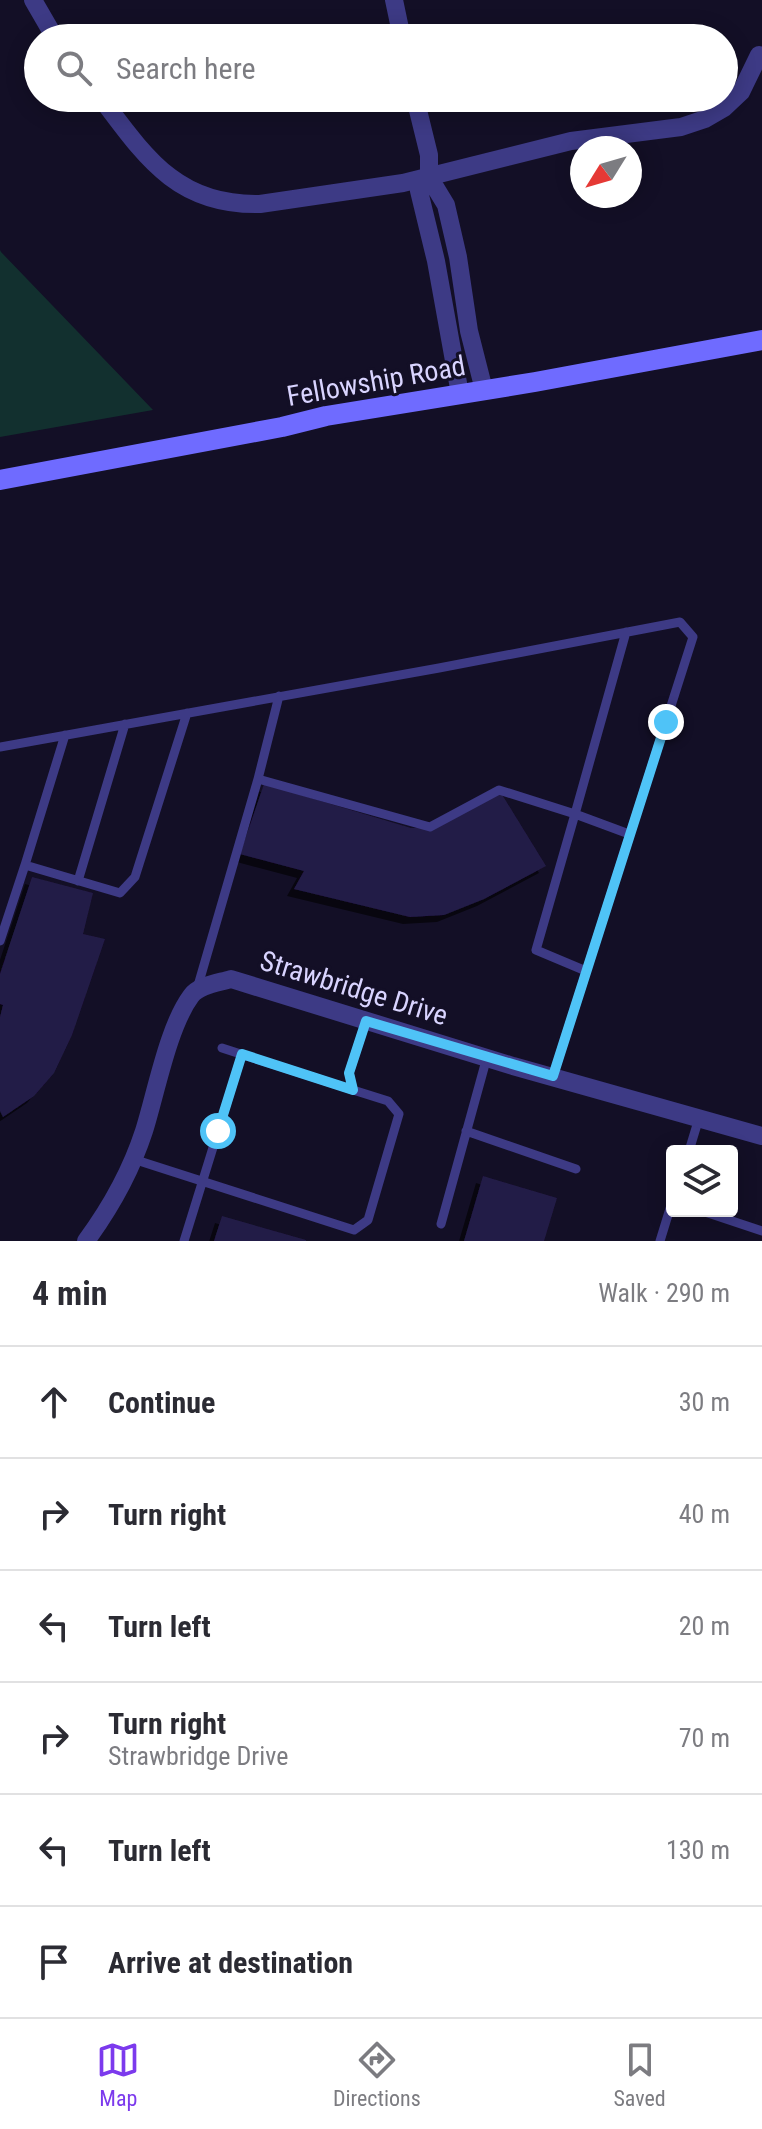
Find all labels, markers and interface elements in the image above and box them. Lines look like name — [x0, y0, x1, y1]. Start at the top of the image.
search box — [24, 24, 738, 112]
icon: search — [52, 46, 96, 90]
text: Search here — [116, 51, 256, 86]
north arrow — [570, 136, 642, 208]
street label: Fellowship Road — [284, 349, 468, 413]
route end — [648, 704, 684, 740]
street label: Strawbridge Drive — [256, 944, 452, 1032]
route start — [200, 1113, 236, 1149]
map controls — [666, 1145, 738, 1217]
button: layers — [666, 1145, 738, 1217]
text: 4 min — [32, 1273, 108, 1313]
text: Walk · 290 m — [598, 1278, 730, 1308]
icon: ahead — [32, 1380, 76, 1424]
text: Continue — [108, 1385, 215, 1420]
text: 30 m — [679, 1387, 730, 1417]
icon: right — [32, 1492, 76, 1536]
text: Turn right — [108, 1497, 226, 1532]
text: 40 m — [679, 1499, 730, 1529]
icon: left — [32, 1604, 76, 1648]
text: Turn left — [108, 1609, 211, 1644]
text: 20 m — [679, 1611, 730, 1641]
text: Turn right — [108, 1706, 226, 1741]
icon: right — [32, 1716, 76, 1760]
text: 70 m — [679, 1723, 730, 1753]
text: Strawbridge Drive — [108, 1741, 288, 1771]
icon: left — [32, 1828, 76, 1872]
text: Turn left — [108, 1833, 211, 1868]
text: 130 m — [666, 1835, 730, 1865]
icon: arrive — [32, 1940, 76, 1984]
text: Arrive at destination — [108, 1945, 353, 1980]
tab: Map — [96, 2038, 140, 2111]
tab: Directions — [333, 2038, 421, 2111]
tab: Saved — [613, 2038, 666, 2111]

